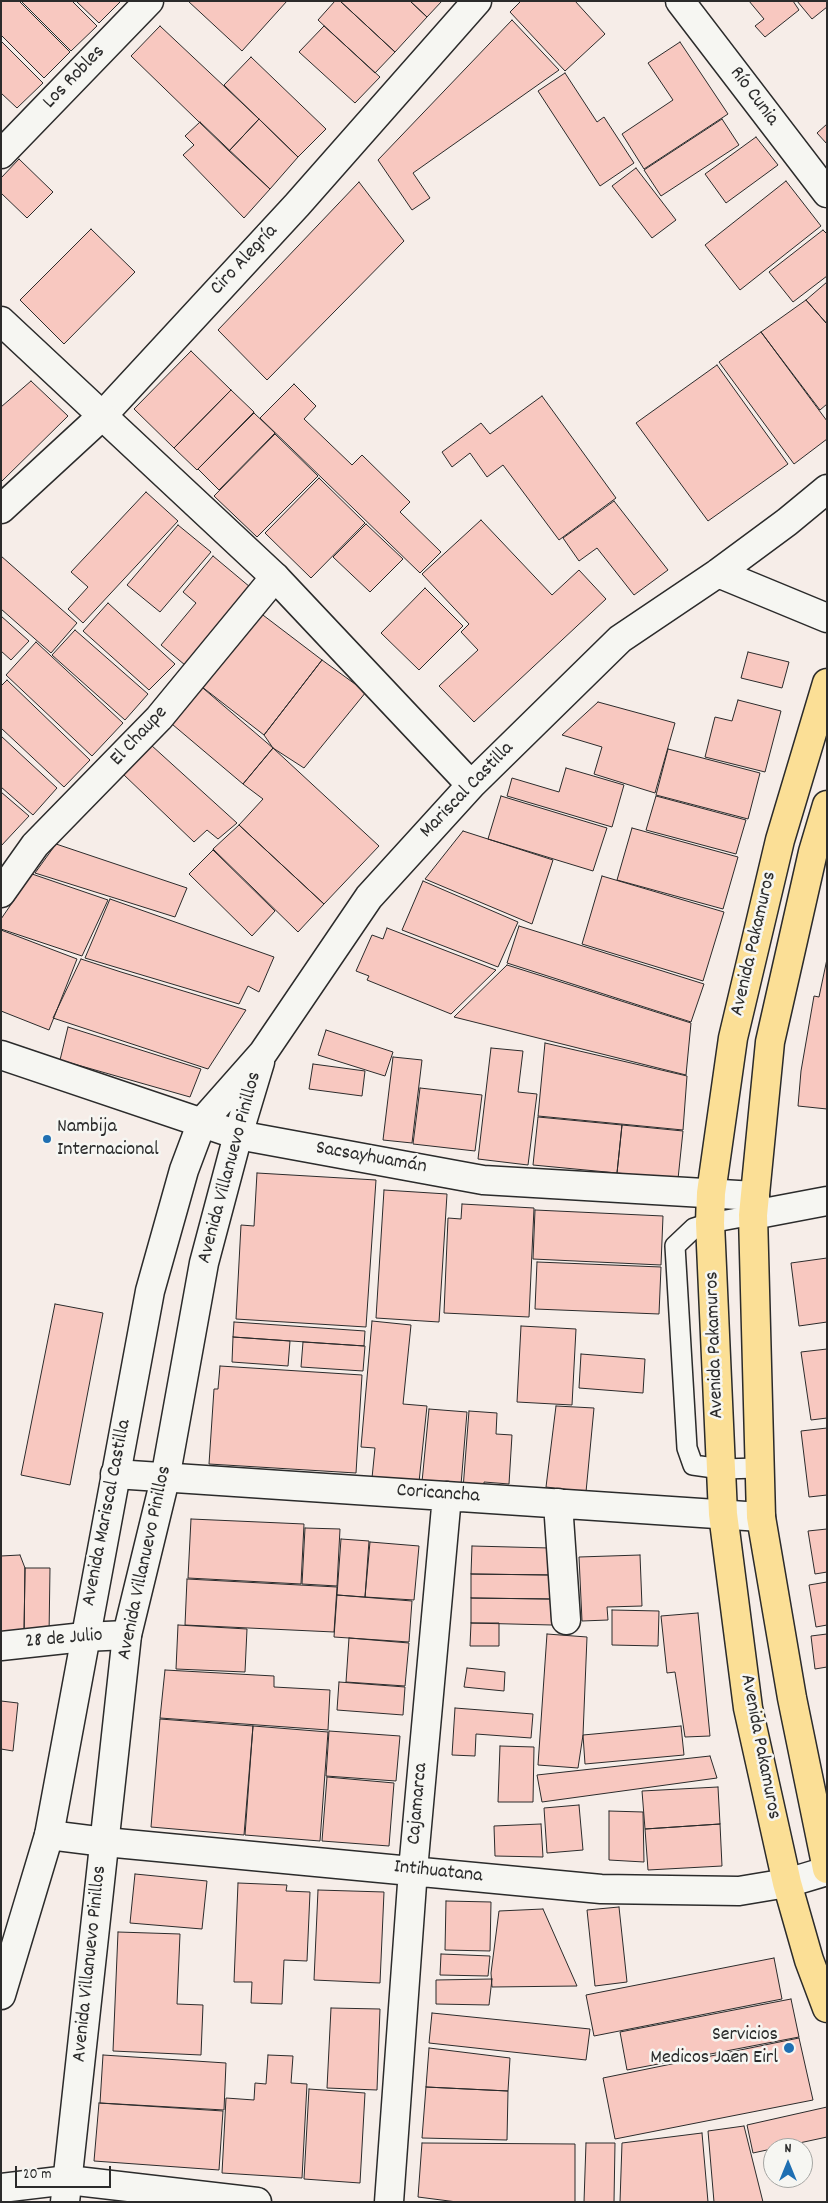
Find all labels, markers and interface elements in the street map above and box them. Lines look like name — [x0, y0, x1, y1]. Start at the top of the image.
street label: Los Robles — [39, 41, 111, 115]
street label: Río Cunia — [723, 63, 783, 131]
street label: Ciro Alegría — [206, 221, 284, 301]
street label: El Chaupe — [106, 702, 174, 772]
street label: Mariscal Castilla — [416, 738, 520, 844]
street label: Avenida Pakamuros — [727, 869, 783, 1019]
street label: Avenida Villanuevo Pinillos — [194, 1070, 268, 1266]
place label: Nambija Internacional — [57, 1116, 159, 1163]
marker: Nambija Internacional — [41, 1133, 53, 1145]
street label: Sacsayhuamán — [314, 1137, 428, 1181]
street label: Avenida Pakamuros — [701, 1271, 731, 1419]
street label: Avenida Mariscal Castilla — [78, 1418, 138, 1608]
street label: Avenida Villanuevo Pinillos — [114, 1464, 178, 1662]
street label: Coricancha — [396, 1480, 480, 1510]
street label: 28 de Julio — [24, 1625, 104, 1655]
street label: Avenida Pakamuros — [733, 1672, 785, 1822]
street label: Cajamarca — [403, 1762, 435, 1846]
street label: Intihuatana — [392, 1856, 484, 1890]
street label: Avenida Villanuevo Pinillos — [69, 1865, 113, 2063]
place label: Servicios Medicos Jaen Eirl — [650, 2024, 778, 2071]
marker: Servicios Medicos Jaen Eirl — [782, 2041, 796, 2055]
north arrow — [763, 2138, 813, 2188]
text: N — [785, 2139, 791, 2159]
scale bar — [18, 2156, 114, 2188]
text: 20 m — [23, 2164, 51, 2186]

